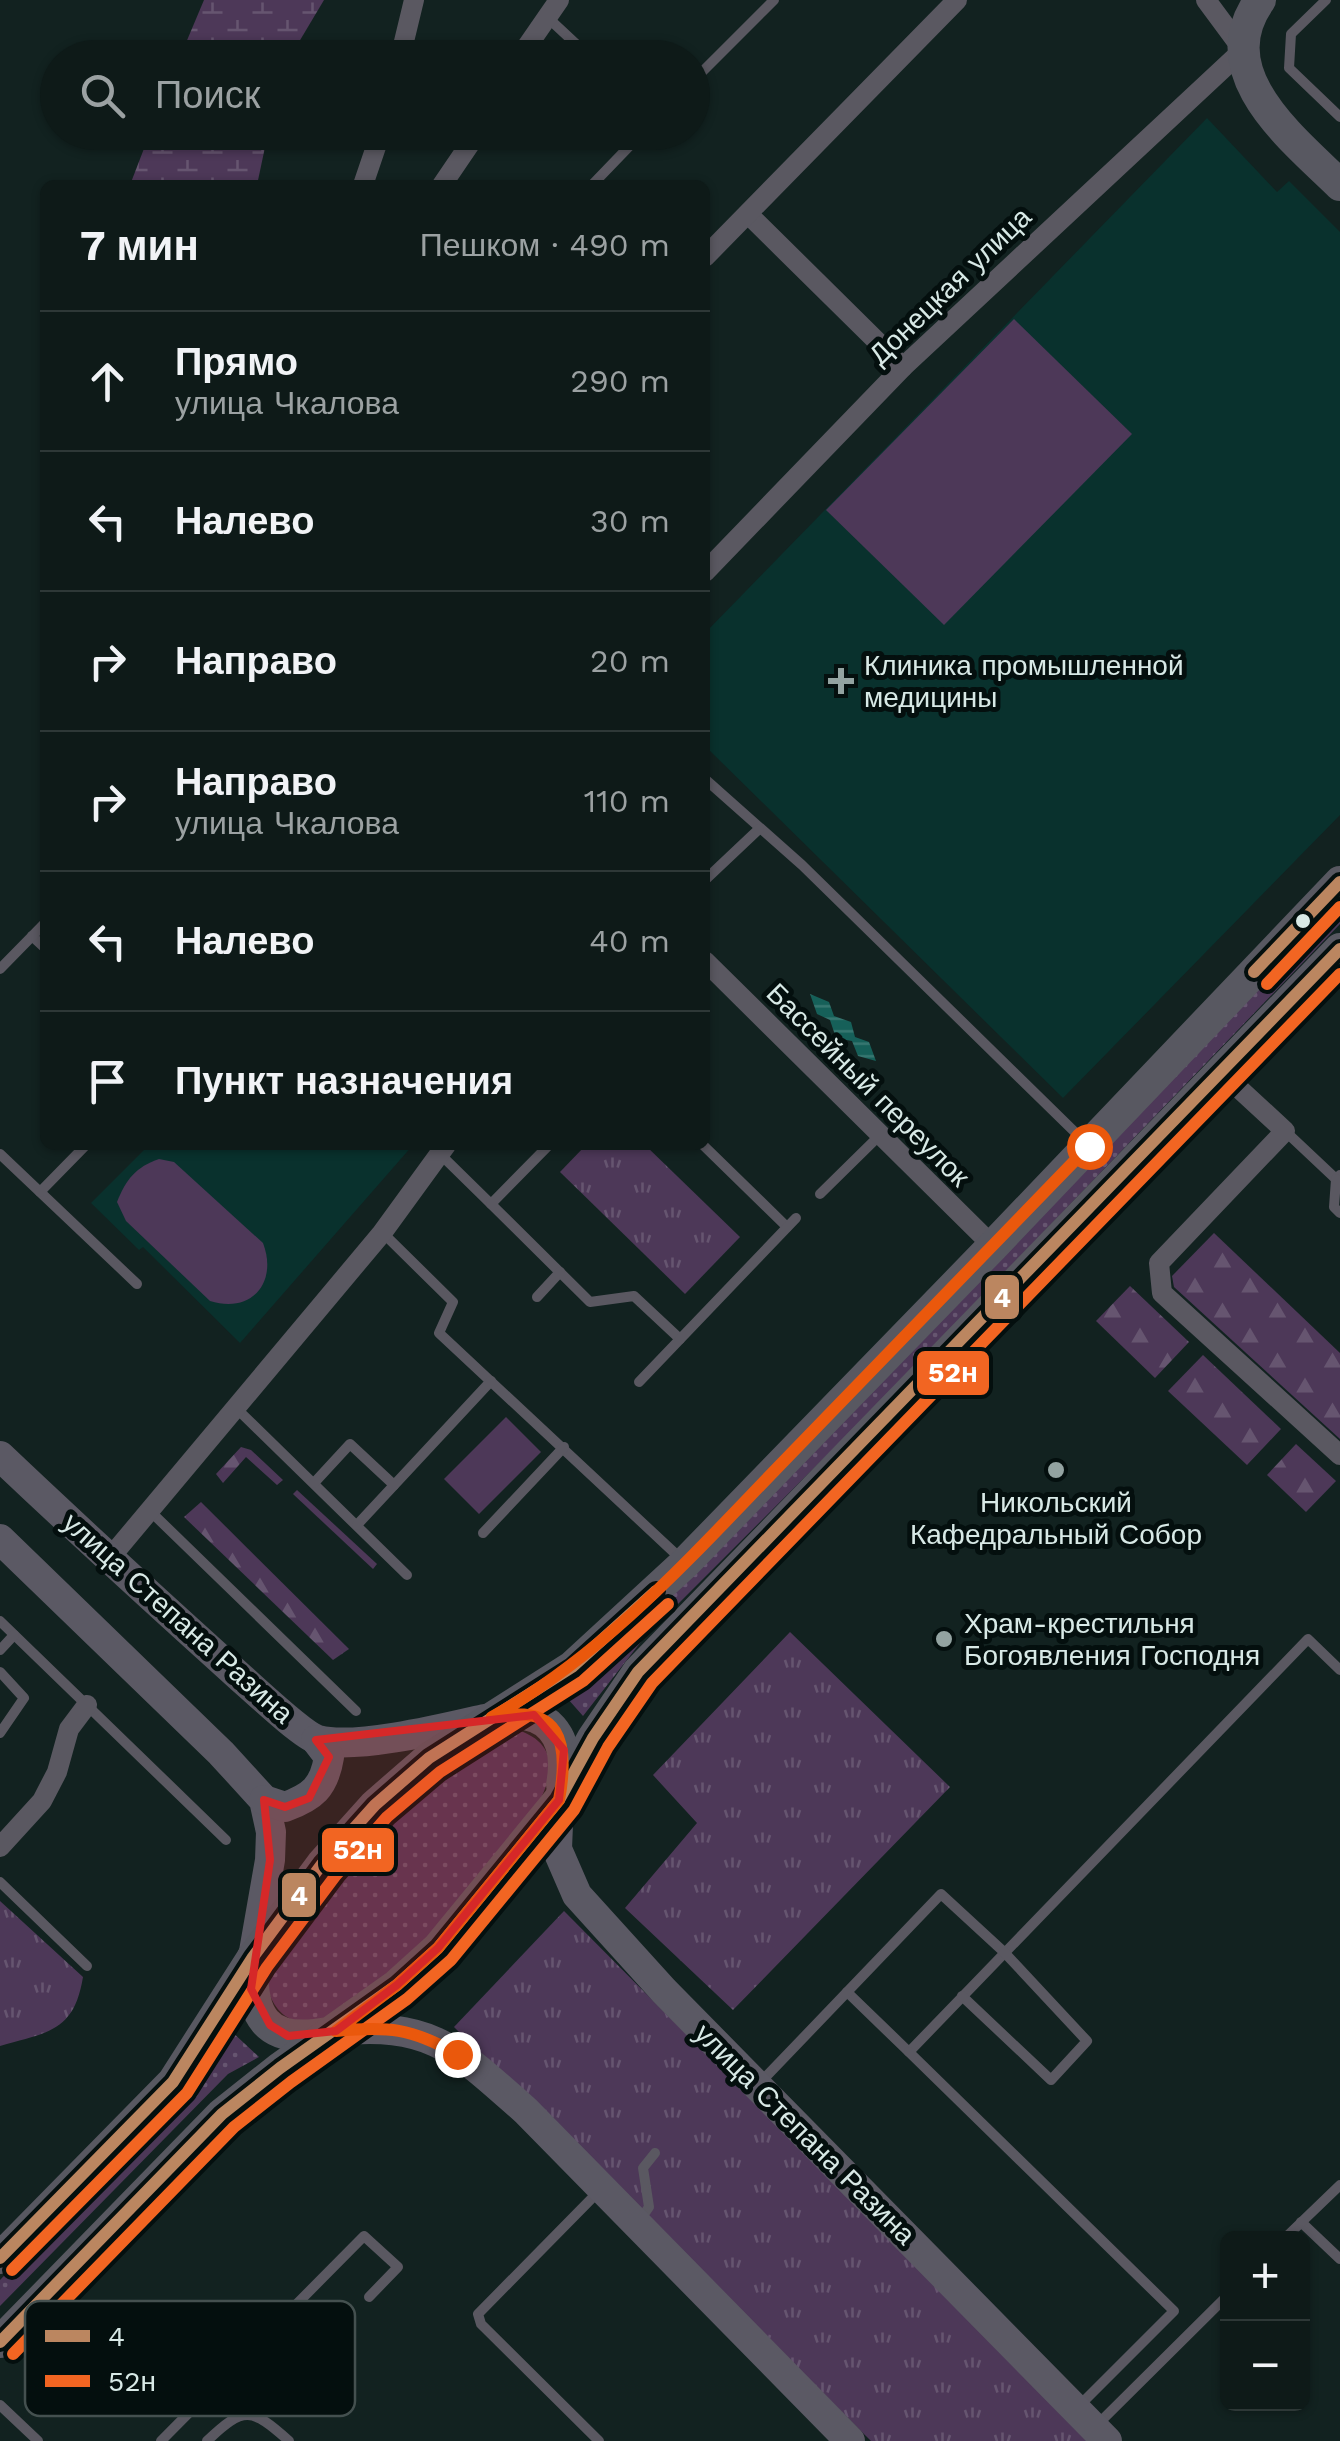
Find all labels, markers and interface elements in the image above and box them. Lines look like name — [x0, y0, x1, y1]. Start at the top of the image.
search box — [40, 40, 710, 150]
icon: search — [75, 68, 130, 123]
text: Поиск — [155, 73, 260, 117]
street label: Донецкая улица — [862, 200, 1038, 372]
text: 7 мин — [80, 221, 199, 270]
text: Пешком · 490 m — [420, 226, 670, 264]
text: Прямо — [175, 340, 298, 384]
icon: ahead — [80, 354, 135, 409]
text: 290 m — [570, 362, 670, 400]
text: улица Чкалова — [175, 384, 399, 422]
icon: left — [80, 494, 135, 549]
text: Налево — [175, 499, 314, 543]
text: 30 m — [590, 502, 670, 540]
icon: right — [80, 634, 135, 689]
text: Направо — [175, 639, 337, 683]
text: 20 m — [590, 642, 670, 680]
place label: Клиника промышленной медицины — [864, 649, 1184, 714]
marker: Клиника промышленной медицины — [828, 668, 854, 694]
text: Направо — [175, 760, 337, 804]
icon: right — [80, 774, 135, 829]
text: 110 m — [584, 782, 670, 820]
text: улица Чкалова — [175, 804, 399, 842]
unlabelled marker — [1293, 911, 1313, 931]
icon: left — [80, 914, 135, 969]
text: Налево — [175, 919, 314, 963]
text: 40 m — [589, 922, 670, 960]
street label: Бассейный переулок — [760, 977, 977, 1194]
icon: arrive — [80, 1054, 135, 1109]
text: Пункт назначения — [175, 1059, 513, 1103]
route start — [1067, 1124, 1113, 1170]
line badge: 4 — [983, 1273, 1021, 1321]
text: 4 — [993, 1281, 1011, 1314]
line badge: 52н — [915, 1349, 991, 1397]
text: 52н — [928, 1356, 978, 1389]
marker: Никольский Кафедральный Собор — [1045, 1459, 1067, 1481]
place label: Никольский Кафедральный Собор — [910, 1486, 1202, 1551]
street label: улица Степана Разина — [56, 1506, 300, 1730]
place label: Храм-крестильня Богоявления Господня — [964, 1607, 1260, 1672]
marker: Храм-крестильня Богоявления Господня — [933, 1628, 955, 1650]
line badge: 52н — [320, 1826, 396, 1874]
text: 52н — [333, 1833, 383, 1866]
line badge: 4 — [280, 1871, 318, 1919]
text: 4 — [290, 1879, 308, 1912]
street label: улица Степана Разина — [688, 2017, 923, 2252]
route end — [435, 2032, 481, 2078]
map controls — [1220, 2231, 1310, 2411]
button: + — [1220, 2231, 1310, 2321]
legend — [25, 2301, 355, 2416]
text: 4 — [108, 2320, 125, 2353]
button: − — [1220, 2321, 1310, 2411]
text: 52н — [108, 2365, 156, 2398]

